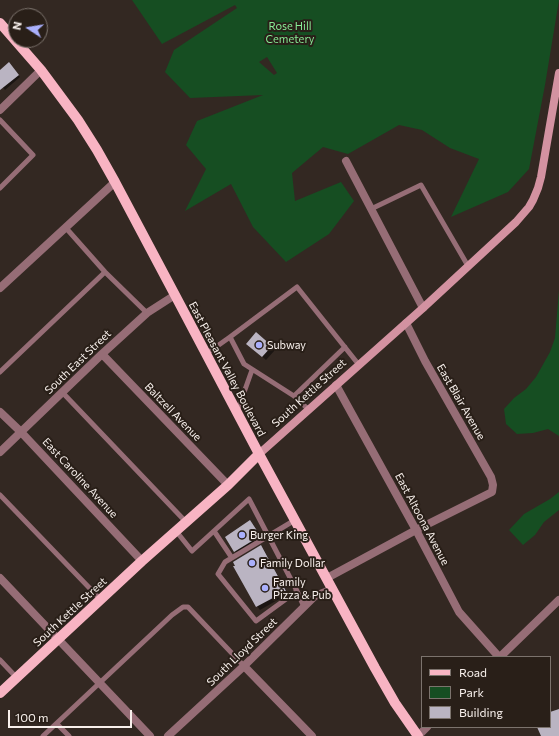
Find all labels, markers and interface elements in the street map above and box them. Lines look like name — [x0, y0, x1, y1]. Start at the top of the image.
north arrow — [8, 8, 48, 48]
park label: Rose Hill Cemetery — [266, 19, 314, 45]
text: N — [10, 20, 24, 31]
street label: East Pleasant Valley Boulevard — [186, 299, 268, 439]
street label: South East Street — [42, 327, 114, 397]
place label: Subway — [267, 338, 306, 352]
marker: Subway — [254, 340, 264, 350]
street label: South Kettle Street — [269, 356, 349, 430]
street label: East Blair Avenue — [434, 362, 488, 442]
street label: Baltzell Avenue — [142, 380, 204, 444]
street label: East Caroline Avenue — [40, 435, 120, 521]
street label: East Altoona Avenue — [392, 471, 452, 567]
place label: Burger King — [250, 528, 308, 542]
marker: Burger King — [237, 530, 247, 540]
place label: Family Dollar — [260, 556, 325, 570]
marker: Family Dollar — [247, 558, 257, 568]
street label: South Kettle Street — [31, 575, 109, 649]
place label: Family Pizza & Pub — [273, 575, 331, 601]
marker: Family Pizza & Pub — [260, 583, 270, 593]
street label: South Lloyd Street — [204, 615, 280, 689]
legend — [421, 656, 551, 728]
text: Road — [459, 665, 487, 679]
text: Park — [459, 685, 484, 699]
scale bar — [10, 702, 134, 728]
text: Building — [459, 705, 503, 719]
text: 100 m — [15, 710, 49, 724]

